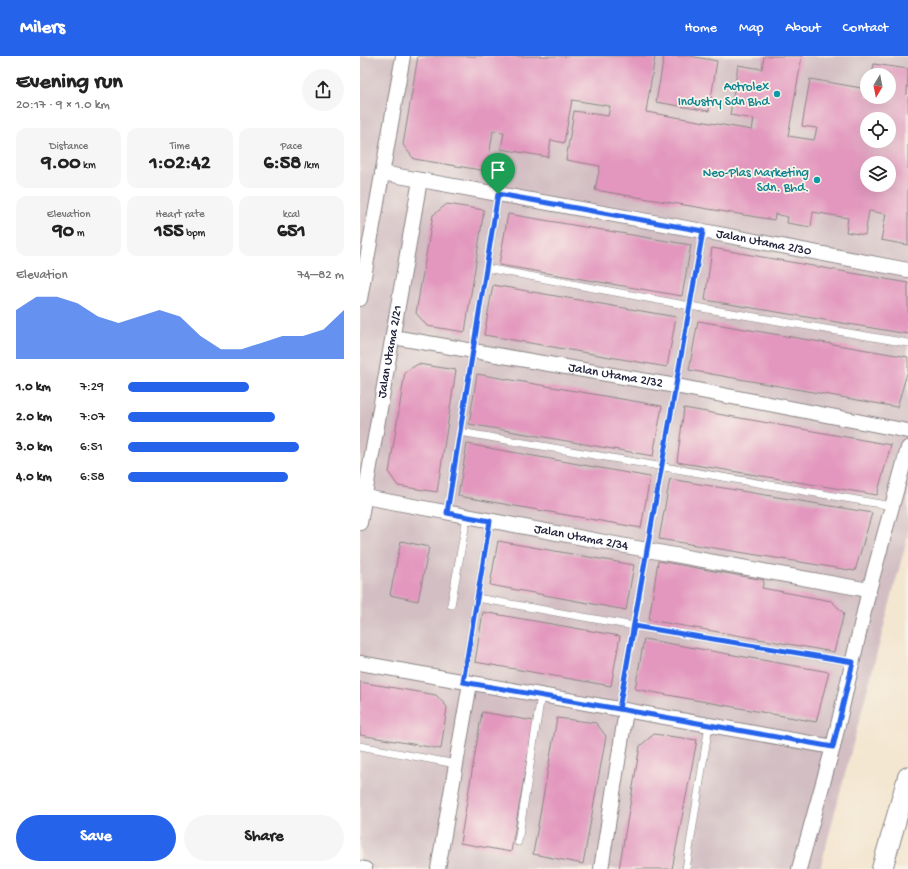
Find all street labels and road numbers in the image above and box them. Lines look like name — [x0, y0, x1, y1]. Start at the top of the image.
street label: Jalan Utama 2/30 — [715, 226, 813, 259]
street label: Jalan Utama 2/21 — [374, 304, 405, 399]
street label: Jalan Utama 2/32 — [567, 360, 665, 391]
street label: Jalan Utama 2/34 — [533, 521, 630, 554]

